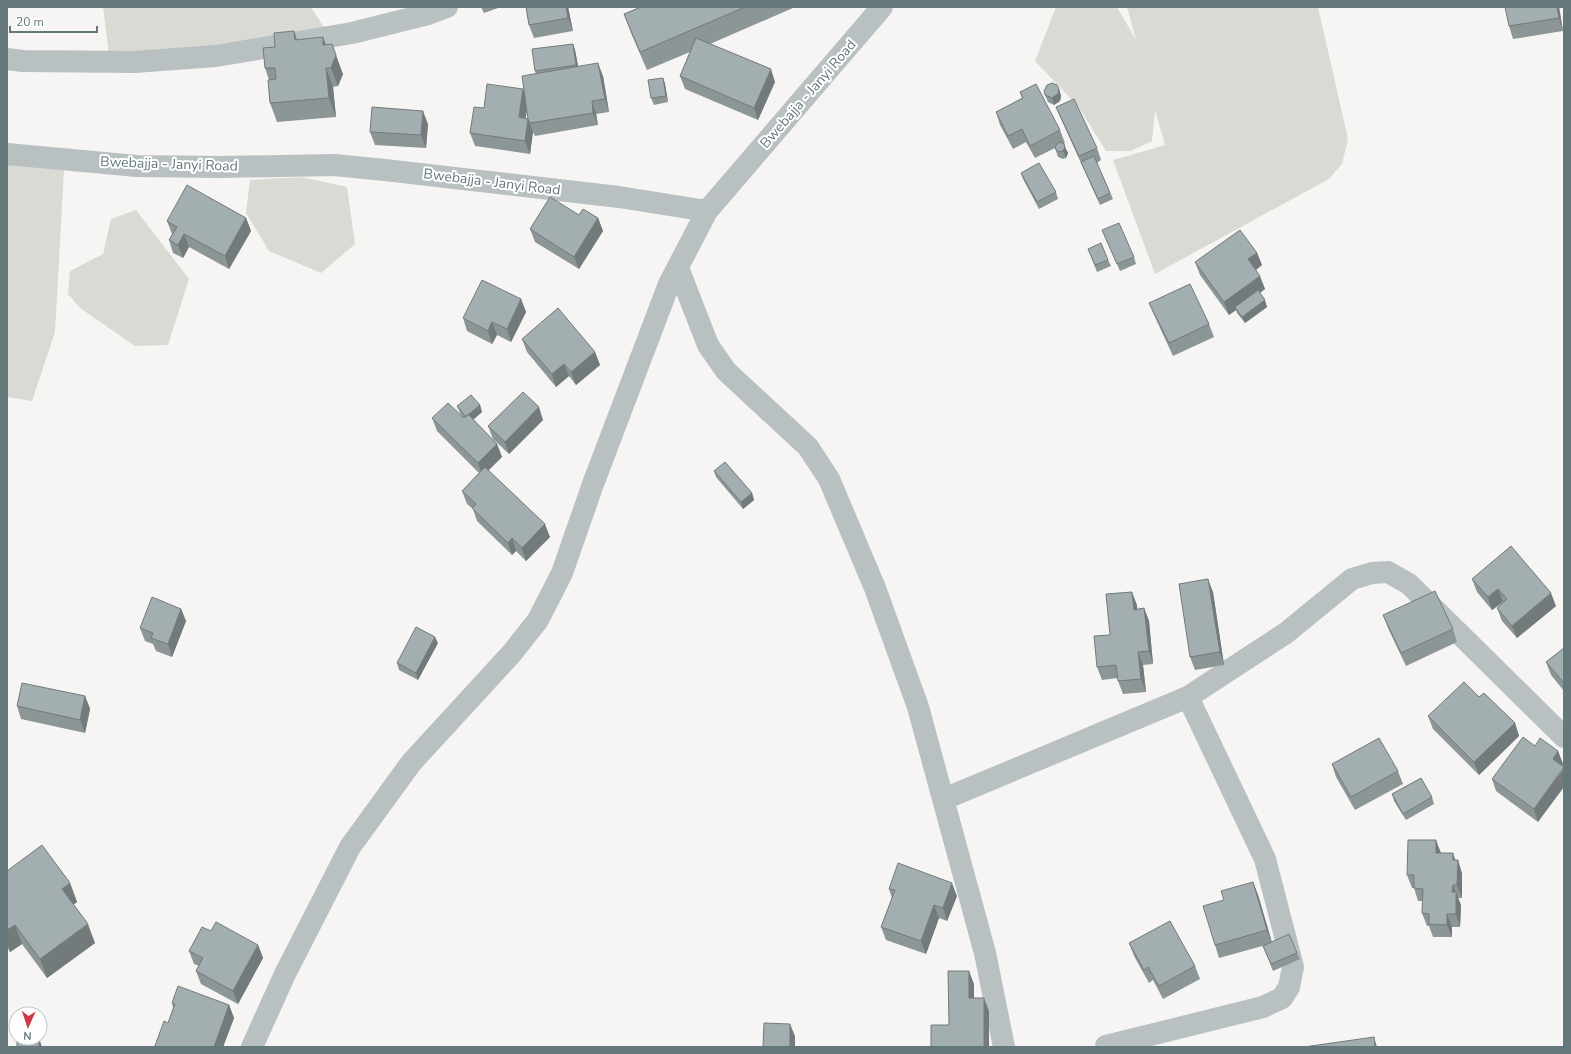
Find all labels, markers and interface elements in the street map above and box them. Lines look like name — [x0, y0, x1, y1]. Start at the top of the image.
scale bar — [10, 8, 97, 34]
text: 20 m — [16, 14, 44, 30]
street label: Bwebajja - Janyi Road — [756, 36, 860, 152]
street label: Bwebajja - Janyi Road — [100, 152, 238, 176]
street label: Bwebajja - Janyi Road — [422, 164, 562, 200]
north arrow — [8, 1006, 48, 1046]
text: N — [23, 1028, 32, 1043]

